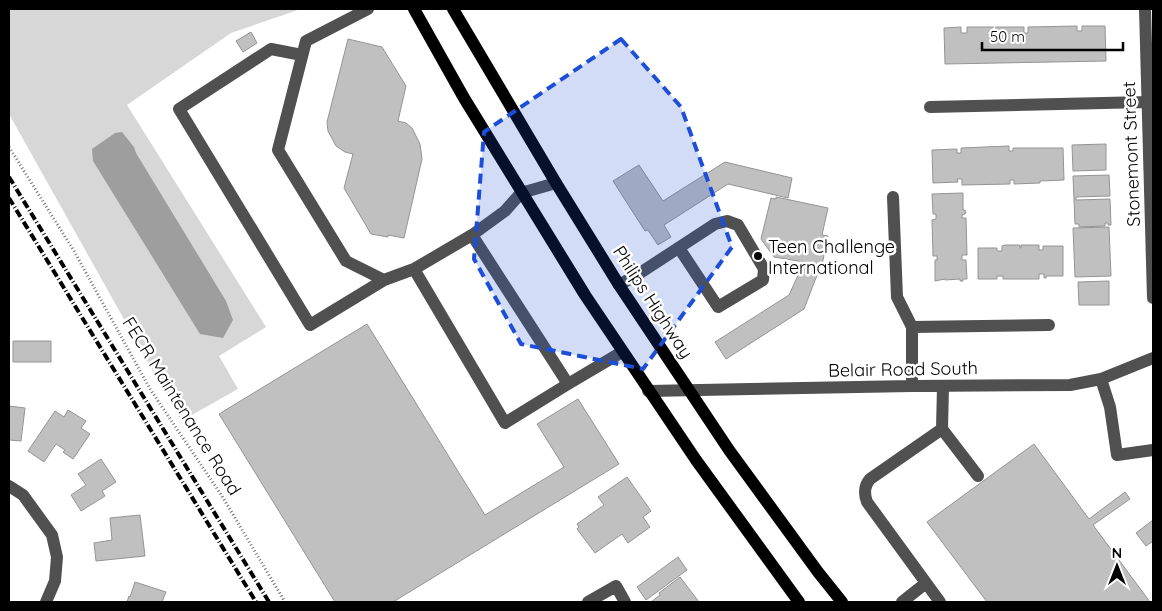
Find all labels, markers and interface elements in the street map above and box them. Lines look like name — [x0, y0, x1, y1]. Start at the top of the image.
scale bar — [982, 20, 1123, 52]
text: 50 m — [990, 27, 1025, 46]
street label: Stonemont Street — [1117, 81, 1145, 227]
place label: Teen Challenge International — [768, 235, 895, 279]
street label: Philips Highway — [608, 241, 698, 363]
marker: Teen Challenge International — [752, 250, 764, 262]
street label: FECR Maintenance Road — [118, 312, 246, 500]
street label: Belair Road South — [828, 356, 978, 382]
north arrow — [1092, 541, 1142, 591]
text: N — [1112, 544, 1122, 562]

